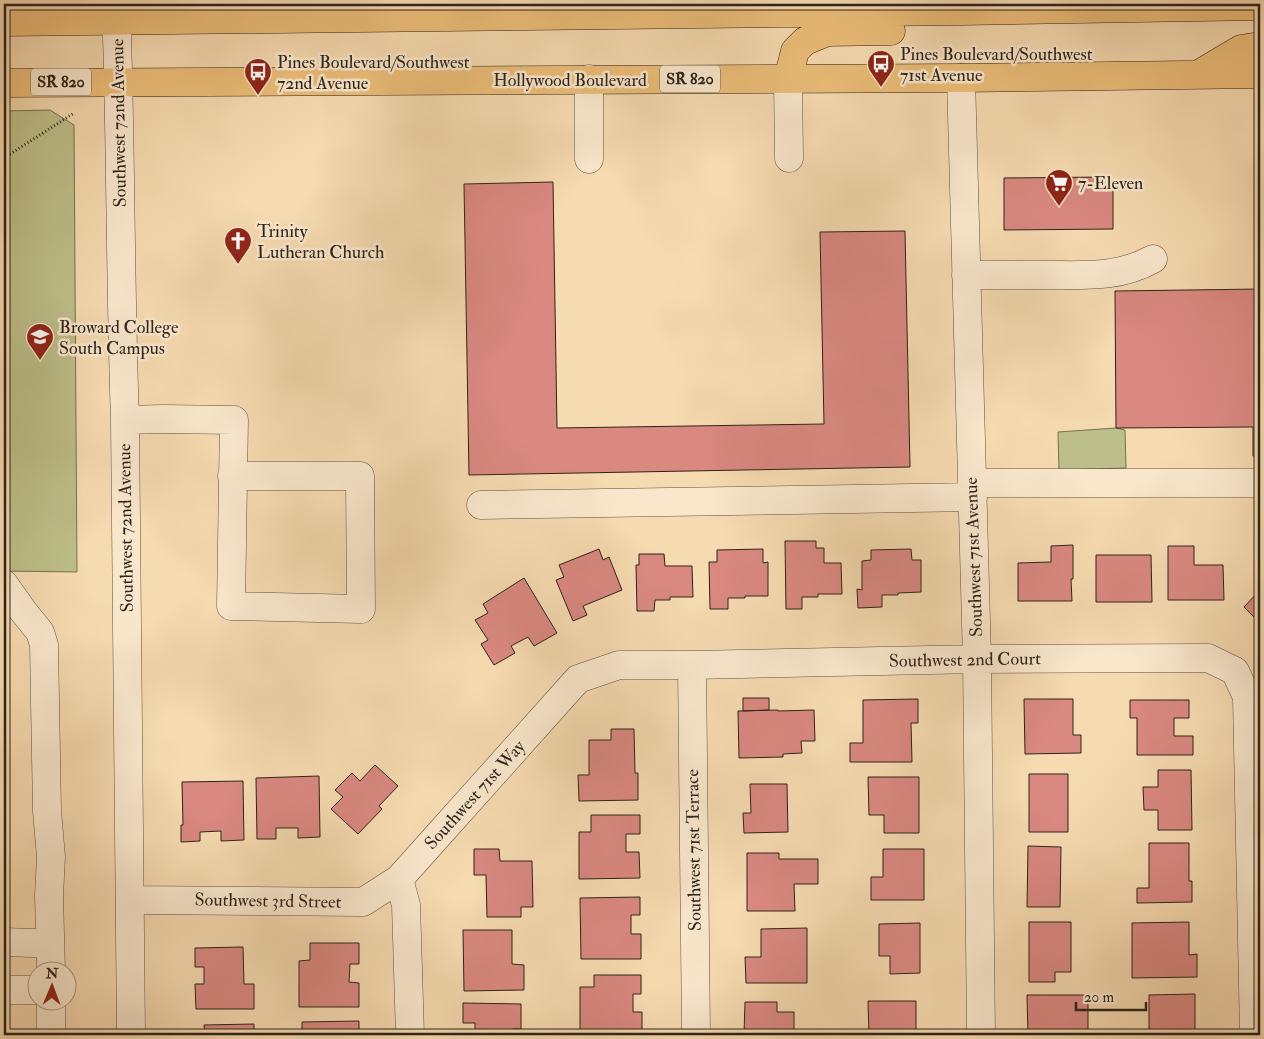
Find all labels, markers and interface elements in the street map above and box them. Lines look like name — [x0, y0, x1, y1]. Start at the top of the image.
street label: Southwest 72nd Avenue — [106, 38, 132, 208]
place label: Pines Boulevard/Southwest 71st Avenue — [900, 43, 1093, 87]
bus stop icon: Pines Boulevard/Southwest 71st Avenue — [866, 49, 896, 88]
place label: Pines Boulevard/Southwest 72nd Avenue — [277, 51, 470, 95]
bus stop icon: Pines Boulevard/Southwest 72nd Avenue — [243, 57, 273, 96]
road number: SR 820 — [660, 66, 720, 92]
road number: SR 820 — [31, 68, 91, 95]
street label: Hollywood Boulevard — [493, 69, 647, 92]
supermarket icon: 7-Eleven — [1044, 168, 1074, 207]
place label: 7-Eleven — [1078, 172, 1143, 195]
place label: Trinity Lutheran Church — [257, 220, 385, 264]
church icon: Trinity Lutheran Church — [223, 226, 253, 265]
place label: Broward College South Campus — [59, 316, 179, 360]
school or university icon: Broward College South Campus — [25, 322, 55, 361]
street label: Southwest 72nd Avenue — [113, 443, 139, 613]
street label: Southwest 71st Avenue — [960, 476, 988, 637]
street label: Southwest 2nd Court — [889, 647, 1041, 673]
street label: Southwest 71st Way — [420, 735, 531, 855]
street label: Southwest 71st Terrace — [681, 768, 707, 931]
street label: Southwest 3rd Street — [194, 888, 342, 914]
north arrow — [28, 962, 78, 1012]
text: N — [45, 965, 59, 982]
scale bar — [1076, 979, 1146, 1011]
text: 20 m — [1084, 988, 1114, 1007]

